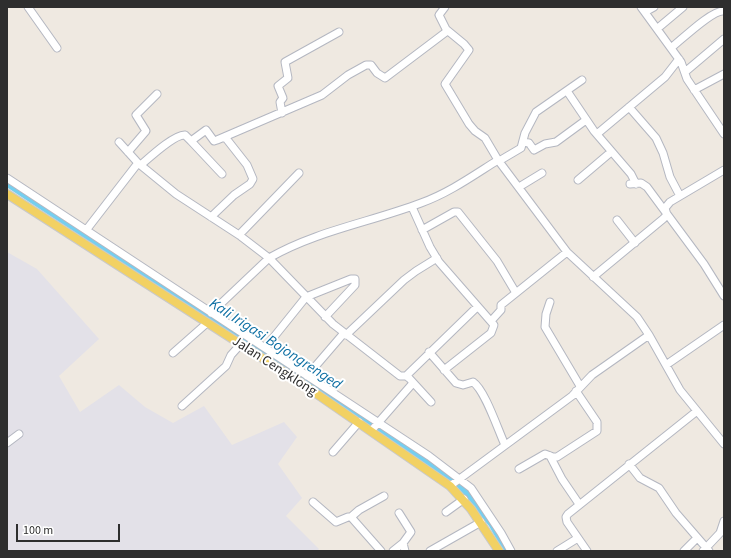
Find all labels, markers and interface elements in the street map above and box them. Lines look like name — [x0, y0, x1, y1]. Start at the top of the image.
water label: Kali Irigasi Bojongrenged — [205, 295, 345, 395]
street label: Jalan Cengklong — [229, 333, 319, 401]
scale bar — [18, 516, 122, 542]
text: 100 m — [23, 522, 53, 539]

